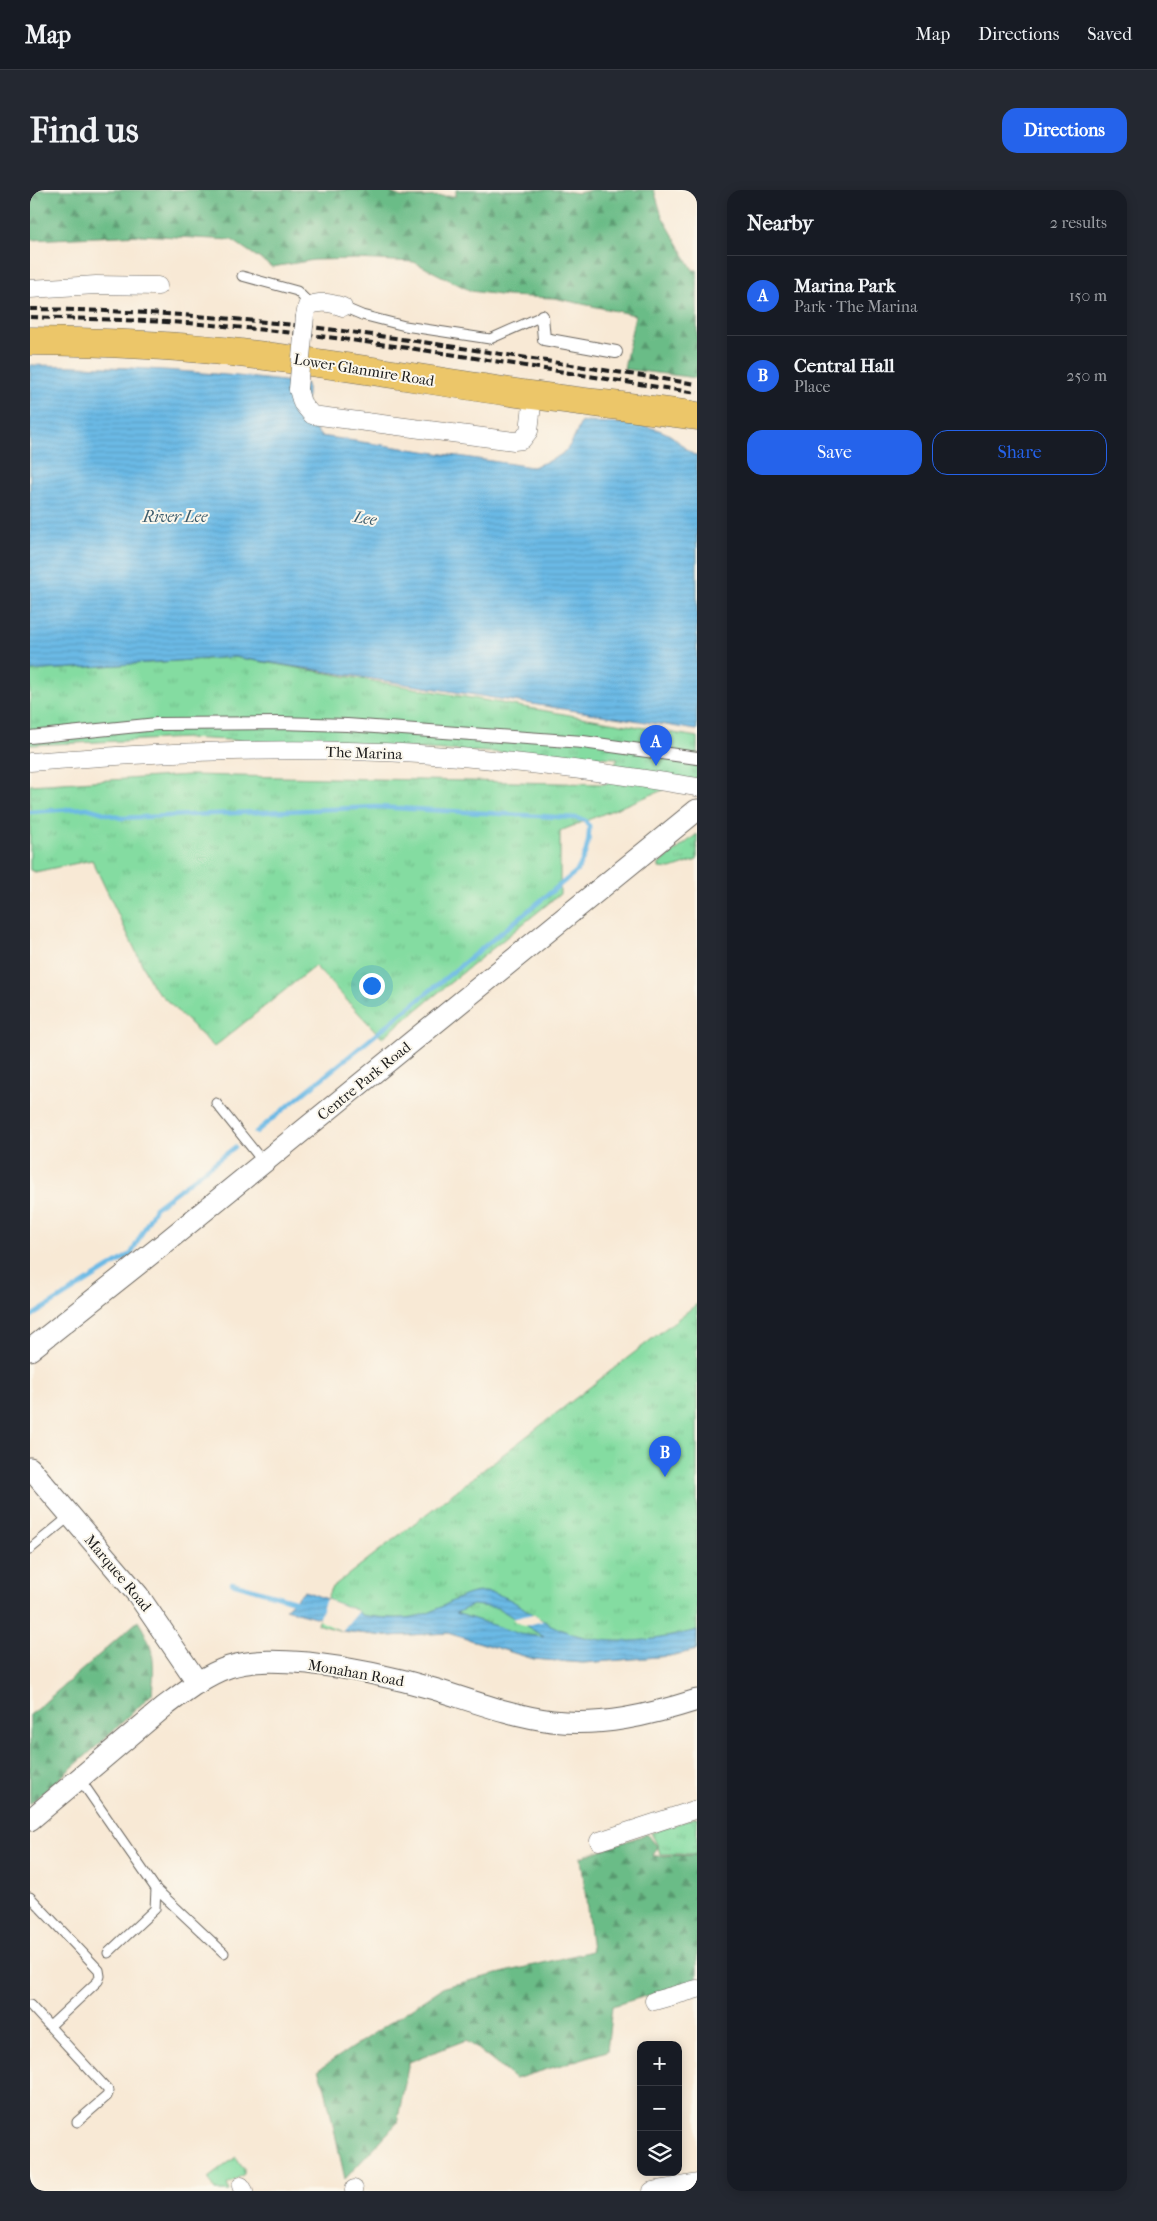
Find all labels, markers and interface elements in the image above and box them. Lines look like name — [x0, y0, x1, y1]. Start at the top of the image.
text: Map — [25, 21, 71, 49]
text: Map — [916, 24, 950, 45]
text: Directions — [978, 24, 1059, 45]
text: Saved — [1087, 24, 1132, 45]
button: Directions — [1002, 108, 1127, 153]
text: Find us — [30, 110, 139, 151]
text: Nearby — [747, 211, 813, 235]
text: 2 results — [1050, 213, 1107, 232]
text: Marina Park — [794, 275, 896, 297]
text: A — [758, 286, 768, 305]
text: 150 m — [1069, 286, 1107, 305]
text: Park · The Marina — [794, 297, 918, 316]
street label: Lower Glanmire Road — [292, 350, 436, 390]
text: Central Hall — [794, 355, 894, 377]
text: B — [758, 366, 768, 385]
text: 250 m — [1066, 366, 1107, 385]
text: Place — [794, 377, 830, 396]
button: Save — [747, 430, 922, 475]
button: Share — [932, 430, 1107, 475]
water label: River Lee — [142, 507, 208, 526]
water label: Lee — [351, 507, 378, 529]
pin: A — [640, 725, 672, 766]
street label: The Marina — [325, 743, 404, 763]
your location — [359, 973, 385, 999]
street label: Centre Park Road — [314, 1037, 415, 1124]
pin: B — [649, 1436, 681, 1477]
street label: Marquee Road — [81, 1531, 156, 1616]
street label: Monahan Road — [306, 1656, 406, 1690]
map controls — [637, 2041, 682, 2176]
button: + — [637, 2041, 682, 2086]
button: − — [637, 2086, 682, 2131]
button: layers — [637, 2131, 682, 2176]

